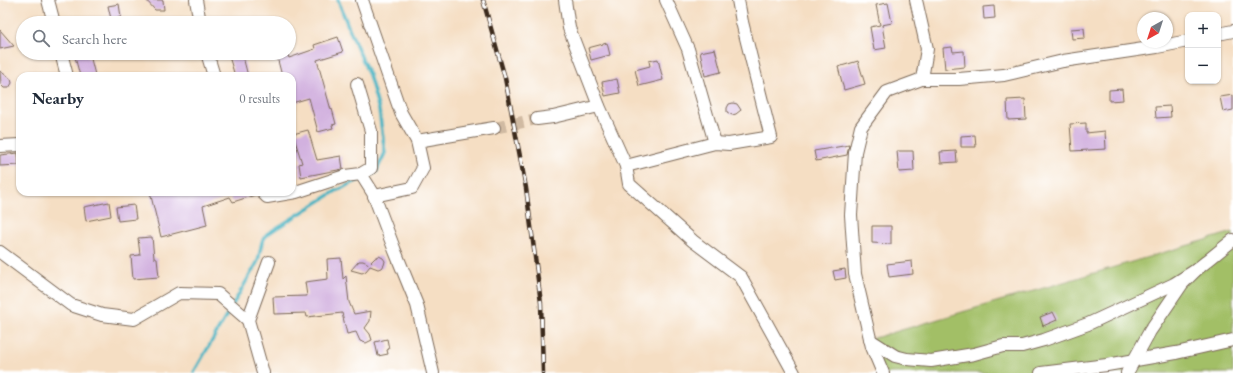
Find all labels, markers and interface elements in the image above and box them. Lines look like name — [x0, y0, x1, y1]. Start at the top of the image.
north arrow — [1137, 12, 1173, 48]
map controls — [1185, 12, 1221, 84]
button: + — [1185, 12, 1221, 48]
search box — [16, 16, 296, 60]
icon: search — [30, 27, 52, 49]
text: Search here — [62, 29, 127, 48]
button: − — [1185, 48, 1221, 84]
text: Nearby — [32, 87, 84, 109]
text: 0 results — [239, 90, 280, 107]

